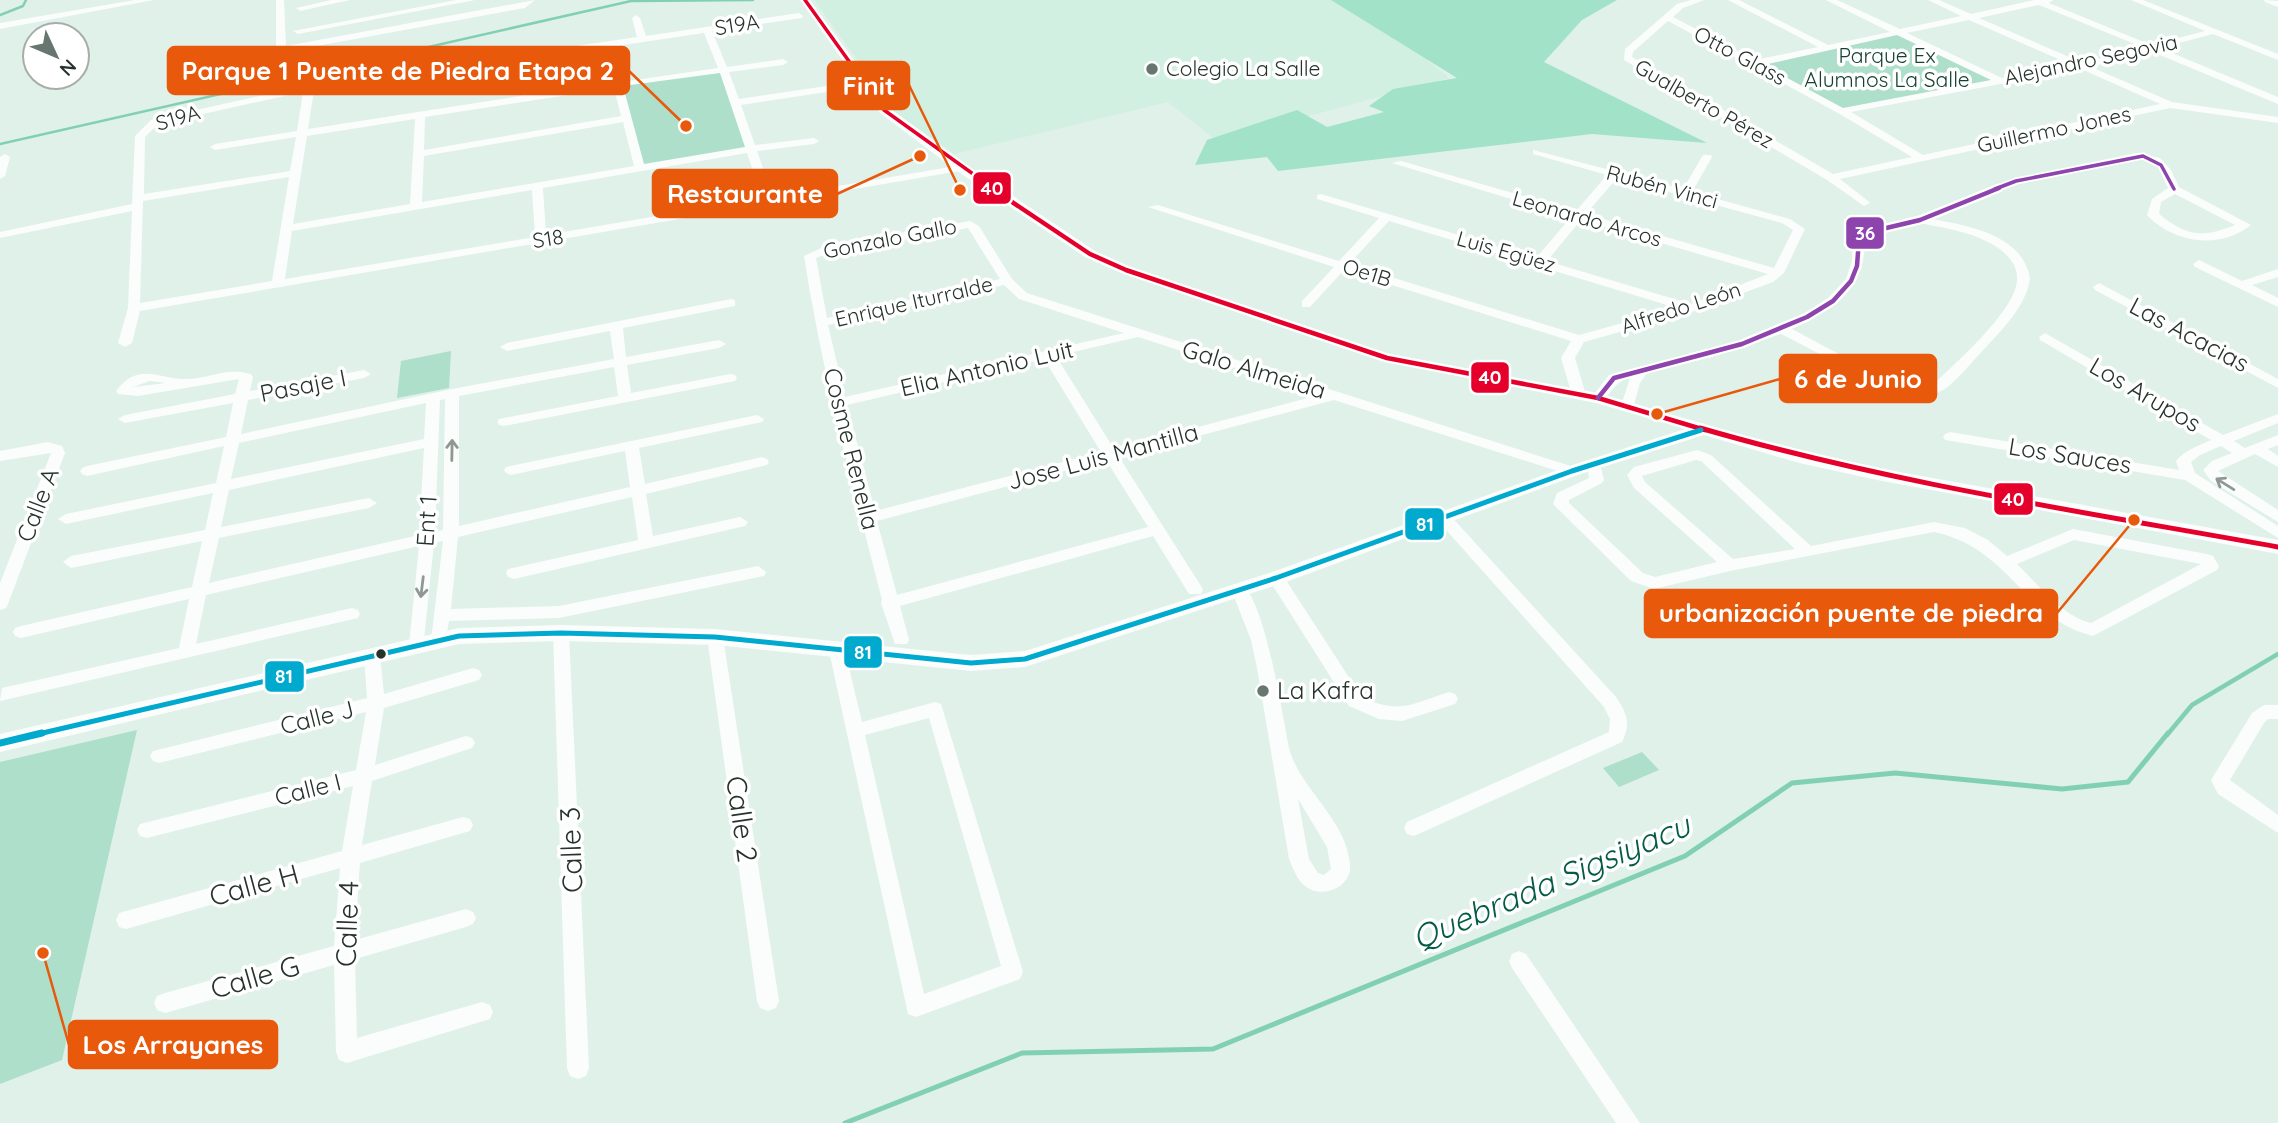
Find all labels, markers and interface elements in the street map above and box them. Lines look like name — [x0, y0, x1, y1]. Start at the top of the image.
street label: S19A — [713, 8, 761, 40]
street label: Otto Glass — [1690, 20, 1791, 90]
north arrow — [21, 21, 91, 91]
street label: Alejandro Segovia — [2002, 28, 2180, 90]
park label: Parque Ex Alumnos La Salle — [1804, 42, 1970, 92]
callout: Parque 1 Puente de Piedra Etapa 2 — [168, 47, 629, 94]
street label: Gualberto Pérez — [1630, 53, 1779, 153]
text: N — [55, 54, 82, 81]
text: Parque 1 Puente de Piedra Etapa 2 — [182, 54, 614, 87]
place label: Colegio La Salle — [1166, 55, 1320, 81]
marker: Colegio La Salle — [1144, 61, 1160, 77]
callout: Finit — [828, 62, 909, 109]
text: Finit — [842, 69, 896, 102]
street label: S19A — [153, 98, 203, 136]
street label: Guillermo Jones — [1975, 100, 2133, 158]
street label: Rubén Vinci — [1604, 159, 1721, 213]
callout: Restaurante — [653, 170, 837, 217]
line badge: 40 — [972, 171, 1012, 205]
text: 40 — [981, 176, 1003, 200]
text: Restaurante — [667, 177, 823, 210]
street label: Leonardo Arcos — [1510, 184, 1665, 252]
street label: Gonzalo Gallo — [821, 212, 959, 264]
line badge: 36 — [1845, 216, 1885, 250]
text: 36 — [1855, 221, 1875, 245]
street label: S18 — [531, 223, 565, 253]
street label: Luis Egüez — [1454, 225, 1559, 278]
street label: Oe1B — [1340, 252, 1395, 292]
street label: Enrique Iturralde — [832, 270, 995, 332]
street label: Alfredo León — [1617, 275, 1744, 339]
street label: Las Acacias — [2125, 290, 2254, 378]
street label: Elia Antonio Luit — [897, 333, 1076, 403]
street label: Galo Almeida — [1179, 333, 1330, 405]
street label: Los Arupos — [2084, 350, 2207, 438]
callout: 6 de Junio — [1780, 355, 1936, 402]
line badge: 40 — [1470, 361, 1510, 394]
street label: Pasaje I — [257, 362, 349, 408]
text: 6 de Junio — [1794, 362, 1922, 395]
street label: Cosme Renella — [817, 365, 887, 533]
text: 40 — [1479, 365, 1501, 389]
street label: Jose Luis Mantilla — [1004, 416, 1201, 496]
street label: Los Sauces — [2007, 431, 2134, 480]
one-way arrow — [445, 438, 459, 461]
street label: Calle A — [9, 463, 65, 546]
one-way arrow — [2216, 476, 2235, 491]
line badge: 40 — [1993, 482, 2034, 516]
text: 40 — [2002, 487, 2024, 511]
street label: Ent 1 — [409, 494, 443, 547]
line badge: 81 — [1404, 507, 1445, 541]
text: 81 — [1416, 512, 1434, 536]
one-way arrow — [415, 575, 428, 598]
callout: urbanización puente de piedra — [1645, 590, 2057, 637]
text: urbanización puente de piedra — [1659, 596, 2043, 629]
line badge: 81 — [843, 635, 883, 669]
text: 81 — [854, 640, 872, 664]
unlabelled marker — [374, 647, 388, 661]
line badge: 81 — [264, 660, 305, 693]
text: 81 — [275, 664, 293, 688]
place label: La Kafra — [1277, 675, 1374, 705]
marker: La Kafra — [1255, 683, 1271, 699]
street label: Calle J — [277, 693, 357, 741]
street label: Calle I — [272, 766, 344, 812]
street label: Calle 2 — [719, 773, 766, 864]
water label: Quebrada Sigsiyacu — [1406, 804, 1697, 958]
street label: Calle 3 — [552, 806, 589, 894]
street label: Calle H — [205, 856, 303, 913]
street label: Calle 4 — [328, 880, 365, 968]
street label: Calle G — [206, 947, 303, 1006]
callout: Los Arrayanes — [69, 1021, 277, 1068]
text: Los Arrayanes — [83, 1028, 263, 1061]

